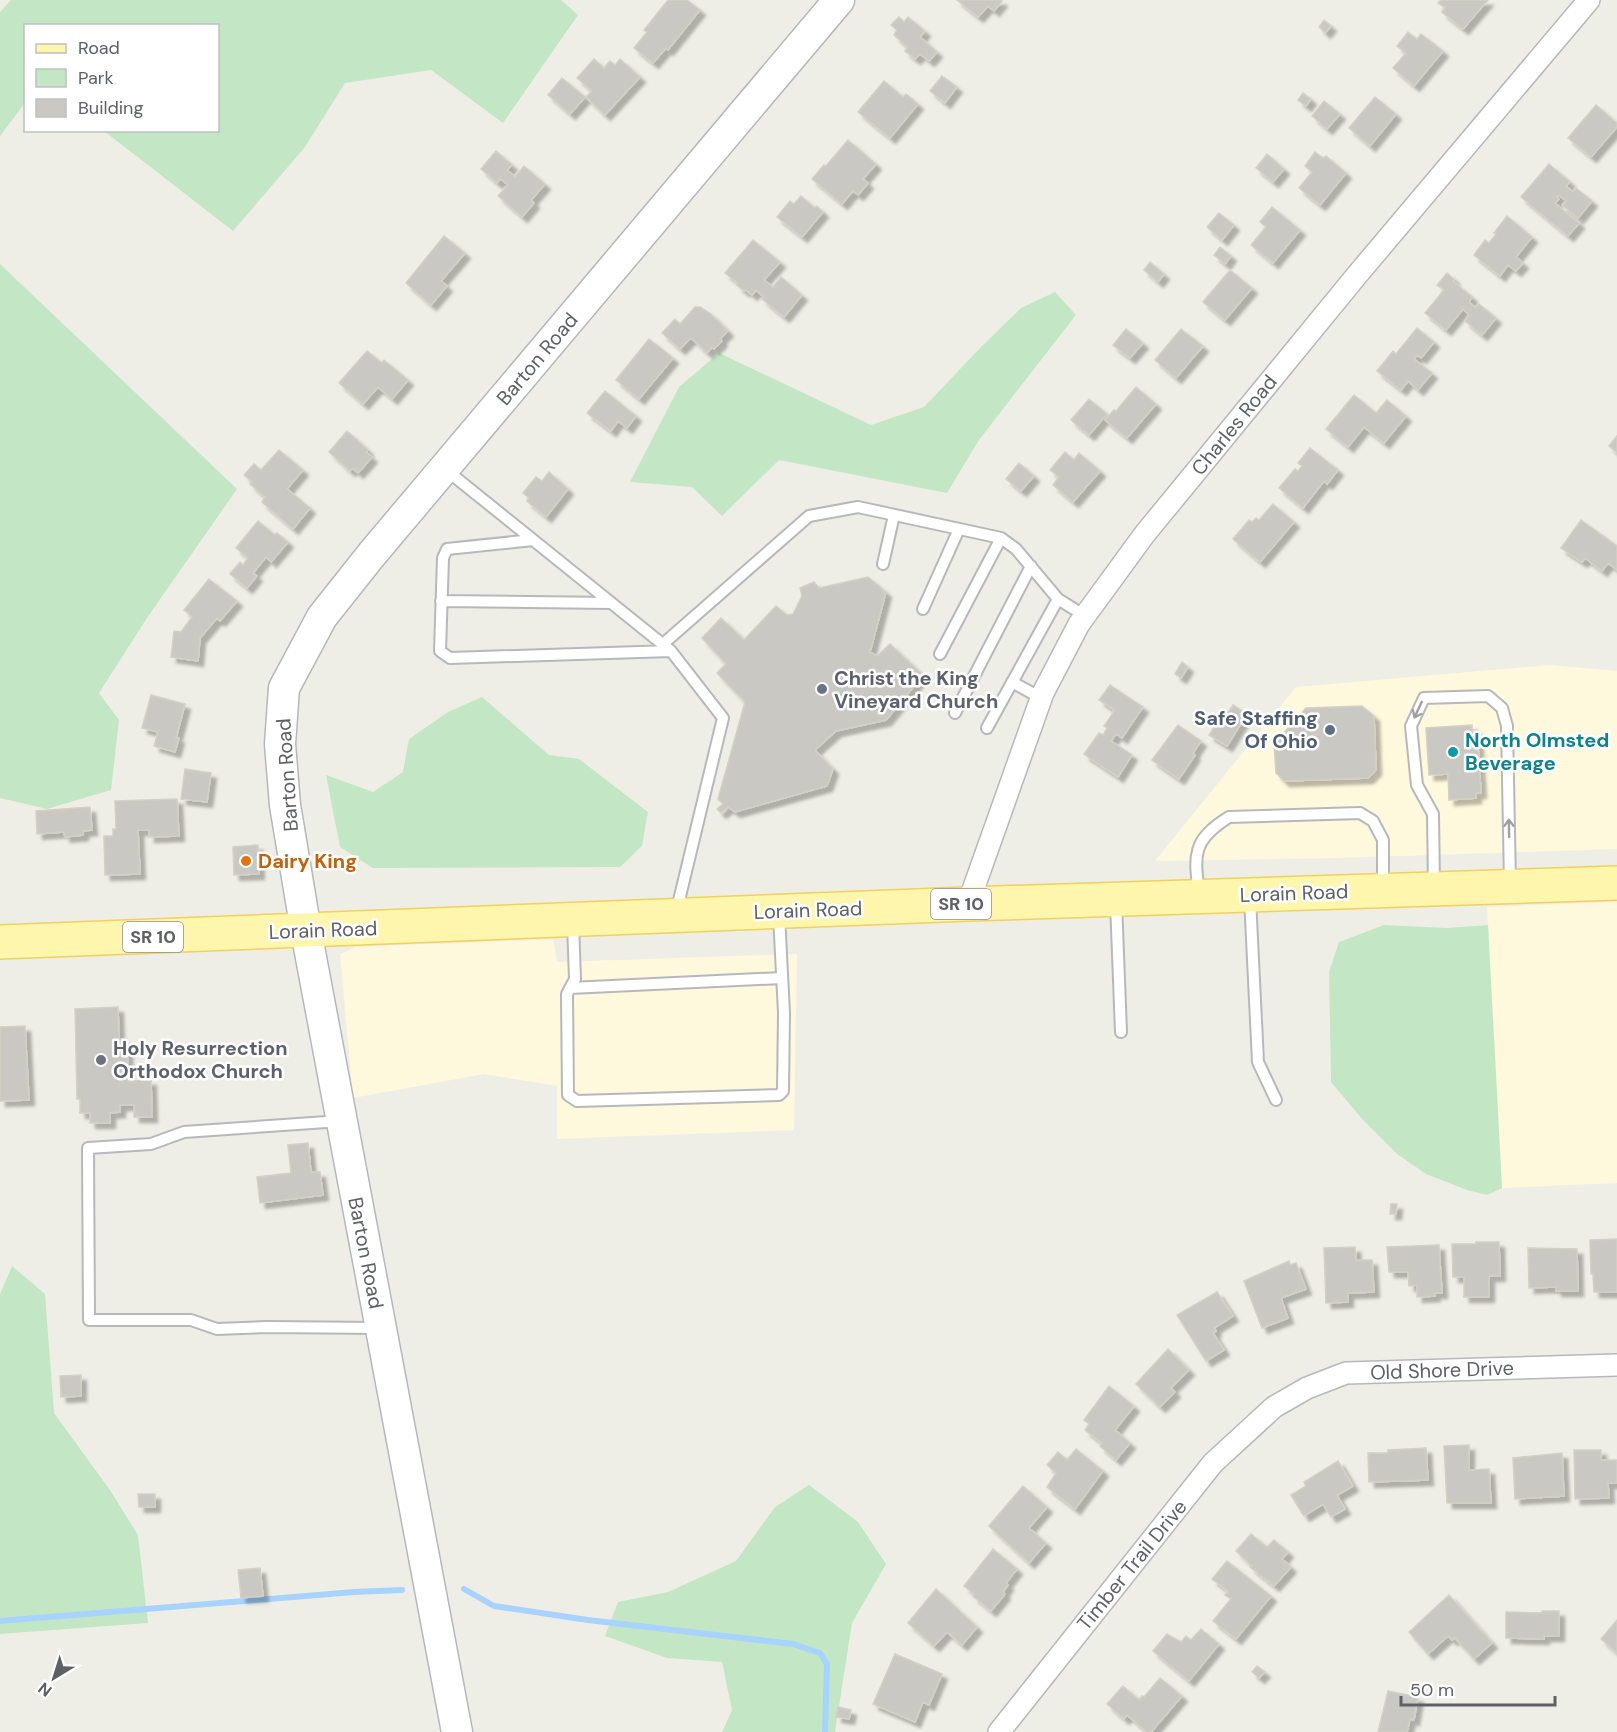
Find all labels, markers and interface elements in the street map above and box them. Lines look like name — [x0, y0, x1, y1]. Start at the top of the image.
legend — [24, 24, 219, 132]
text: Road — [78, 36, 120, 60]
text: Park — [78, 66, 114, 90]
text: Building — [78, 96, 143, 120]
street label: Barton Road — [491, 307, 583, 411]
street label: Charles Road — [1186, 369, 1282, 481]
place label: Christ the King Vineyard Church — [834, 665, 998, 714]
marker: Christ the King Vineyard Church — [815, 682, 829, 696]
one-way arrow — [1412, 700, 1423, 718]
place label: Safe Staffing Of Ohio — [1194, 705, 1318, 754]
street label: Barton Road — [270, 718, 304, 832]
marker: Safe Staffing Of Ohio — [1323, 723, 1337, 737]
place label: North Olmsted Beverage — [1465, 727, 1609, 776]
marker: North Olmsted Beverage — [1446, 745, 1460, 759]
one-way arrow — [1503, 819, 1514, 839]
place label: Dairy King — [258, 848, 357, 874]
marker: Dairy King — [239, 854, 253, 868]
street label: Lorain Road — [1239, 878, 1349, 908]
road number: SR 10 — [931, 889, 991, 919]
street label: Lorain Road — [753, 895, 863, 925]
street label: Lorain Road — [268, 915, 378, 945]
road number: SR 10 — [123, 922, 183, 952]
place label: Holy Resurrection Orthodox Church — [113, 1035, 288, 1084]
marker: Holy Resurrection Orthodox Church — [94, 1053, 108, 1067]
street label: Barton Road — [342, 1195, 390, 1311]
street label: Old Shore Drive — [1370, 1354, 1514, 1386]
street label: Timber Trail Drive — [1071, 1494, 1193, 1636]
north arrow — [24, 1648, 84, 1708]
scale bar — [1401, 1669, 1556, 1707]
text: N — [34, 1678, 56, 1701]
text: 50 m — [1410, 1678, 1454, 1702]

